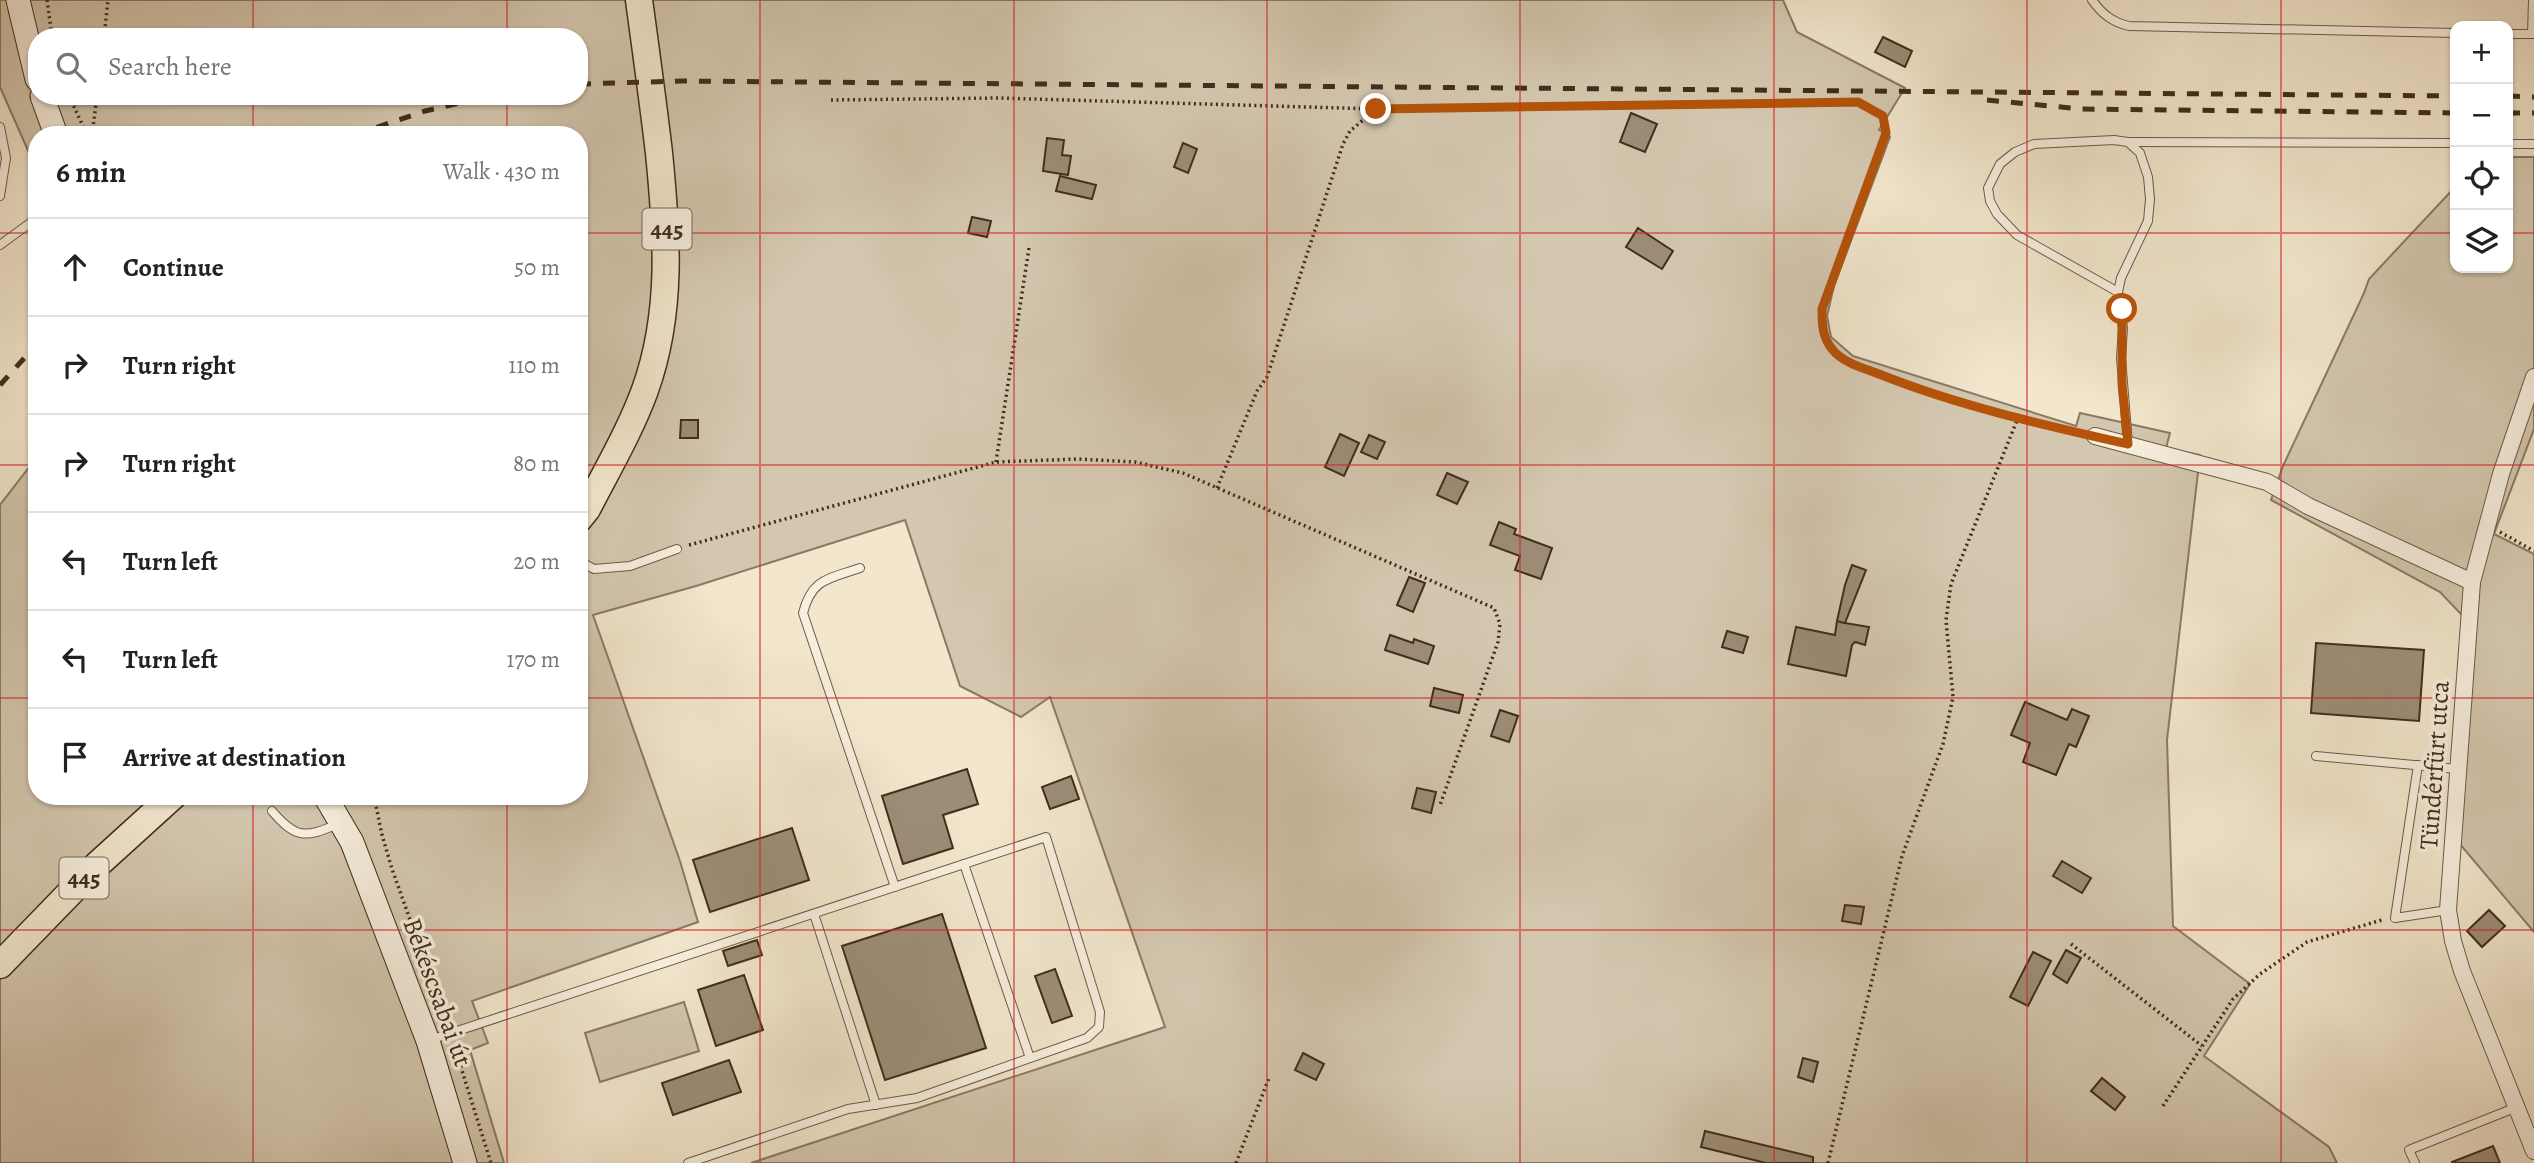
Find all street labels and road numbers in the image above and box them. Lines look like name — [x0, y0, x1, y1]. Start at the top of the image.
road number: 445 — [642, 209, 692, 250]
street label: Tündérfürt utca — [2411, 679, 2458, 851]
road number: 445 — [60, 858, 108, 898]
street label: Békéscsabai út — [394, 913, 481, 1072]

